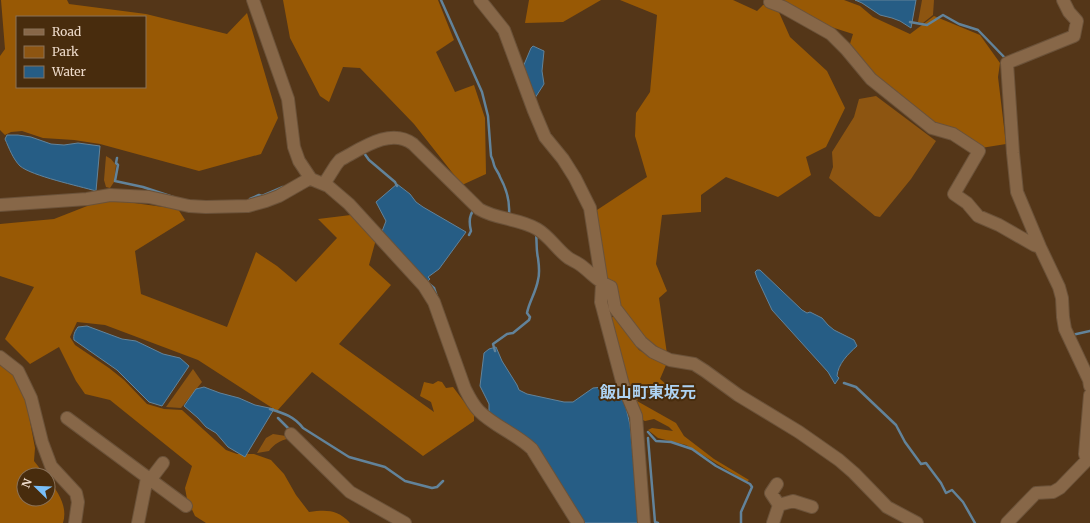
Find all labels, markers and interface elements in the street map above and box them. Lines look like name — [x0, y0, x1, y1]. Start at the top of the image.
legend — [16, 16, 146, 88]
text: Road — [52, 24, 81, 39]
text: Park — [52, 44, 79, 59]
text: Water — [51, 64, 87, 79]
district label: 飯山町東坂元 — [599, 382, 696, 402]
north arrow — [16, 467, 56, 507]
text: N — [19, 476, 35, 490]

